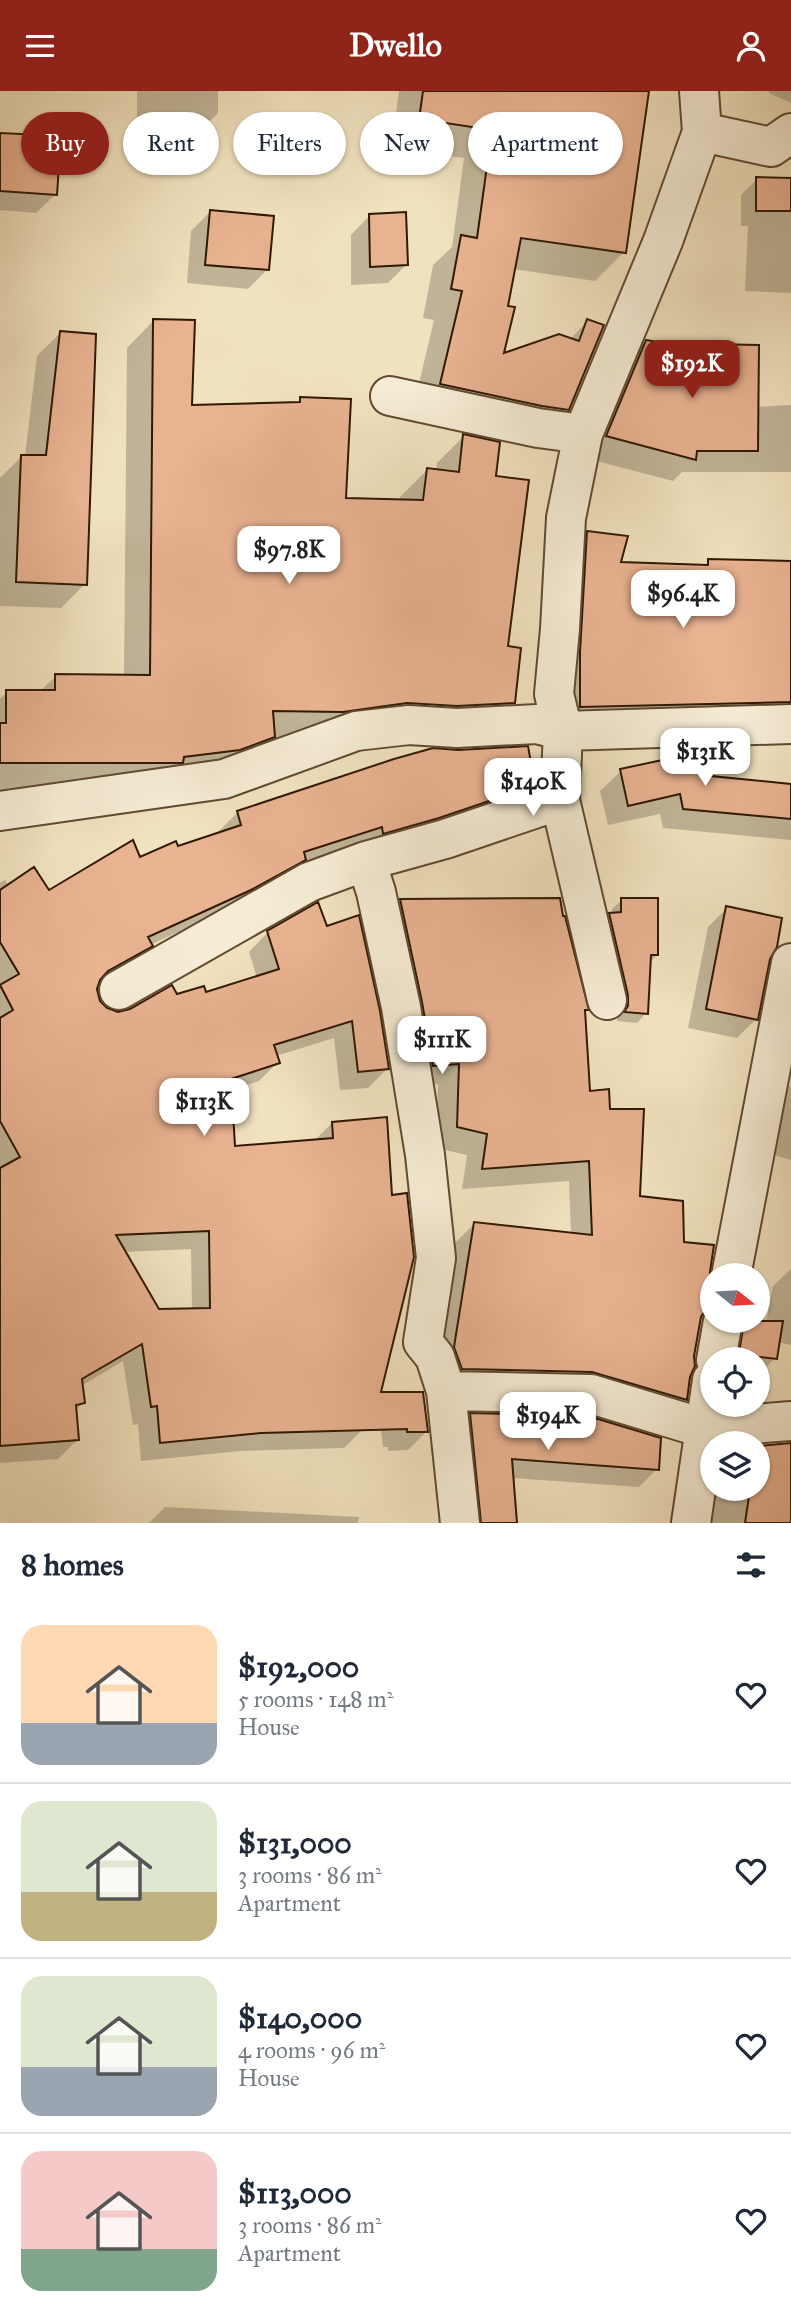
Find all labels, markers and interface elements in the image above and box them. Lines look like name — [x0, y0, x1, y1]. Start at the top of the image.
text: Dwello — [349, 26, 442, 65]
icon: menu — [21, 27, 59, 65]
icon: person — [732, 27, 770, 65]
chip: Buy — [21, 112, 109, 175]
chip: Rent — [123, 112, 219, 175]
chip: Filters — [233, 112, 346, 175]
chip: New — [360, 112, 454, 175]
chip: Apartment — [468, 112, 623, 175]
pin: $192K — [643, 341, 741, 400]
text: $192K — [661, 349, 723, 377]
pin: $97.8K — [232, 526, 346, 586]
text: $97.8K — [253, 535, 325, 563]
pin: $96.4K — [626, 571, 740, 630]
text: $96.4K — [647, 579, 719, 607]
pin: $131K — [656, 729, 754, 788]
text: $131K — [676, 737, 734, 765]
pin: $140K — [484, 759, 582, 818]
text: $140K — [500, 767, 566, 795]
pin: $111K — [393, 1017, 491, 1076]
text: $111K — [413, 1025, 471, 1053]
pin: $113K — [155, 1079, 253, 1138]
text: $113K — [175, 1087, 233, 1115]
north arrow — [700, 1263, 770, 1333]
map controls — [700, 1263, 770, 1501]
button: locate — [700, 1347, 770, 1417]
pin: $194K — [499, 1393, 597, 1452]
text: $194K — [516, 1401, 580, 1429]
button: layers — [700, 1431, 770, 1501]
icon: filters — [732, 1546, 770, 1584]
text: 8 homes — [21, 1547, 124, 1583]
text: $192,000 — [238, 1649, 359, 1685]
icon: home — [77, 1653, 161, 1737]
icon: heart — [732, 1676, 770, 1714]
text: 5 rooms · 148 m² — [238, 1685, 393, 1713]
text: House — [238, 1713, 300, 1741]
text: $131,000 — [238, 1825, 352, 1861]
icon: home — [77, 1829, 161, 1913]
icon: heart — [732, 1852, 770, 1890]
text: 3 rooms · 86 m² — [238, 1861, 382, 1889]
text: Apartment — [238, 1889, 341, 1917]
text: $140,000 — [238, 2000, 362, 2036]
icon: home — [77, 2004, 161, 2088]
icon: heart — [732, 2027, 770, 2065]
text: 4 rooms · 96 m² — [238, 2036, 385, 2064]
text: House — [238, 2064, 300, 2092]
text: $113,000 — [238, 2175, 352, 2211]
icon: home — [77, 2179, 161, 2263]
icon: heart — [732, 2202, 770, 2240]
text: 3 rooms · 86 m² — [238, 2211, 382, 2239]
text: Apartment — [238, 2239, 341, 2267]

